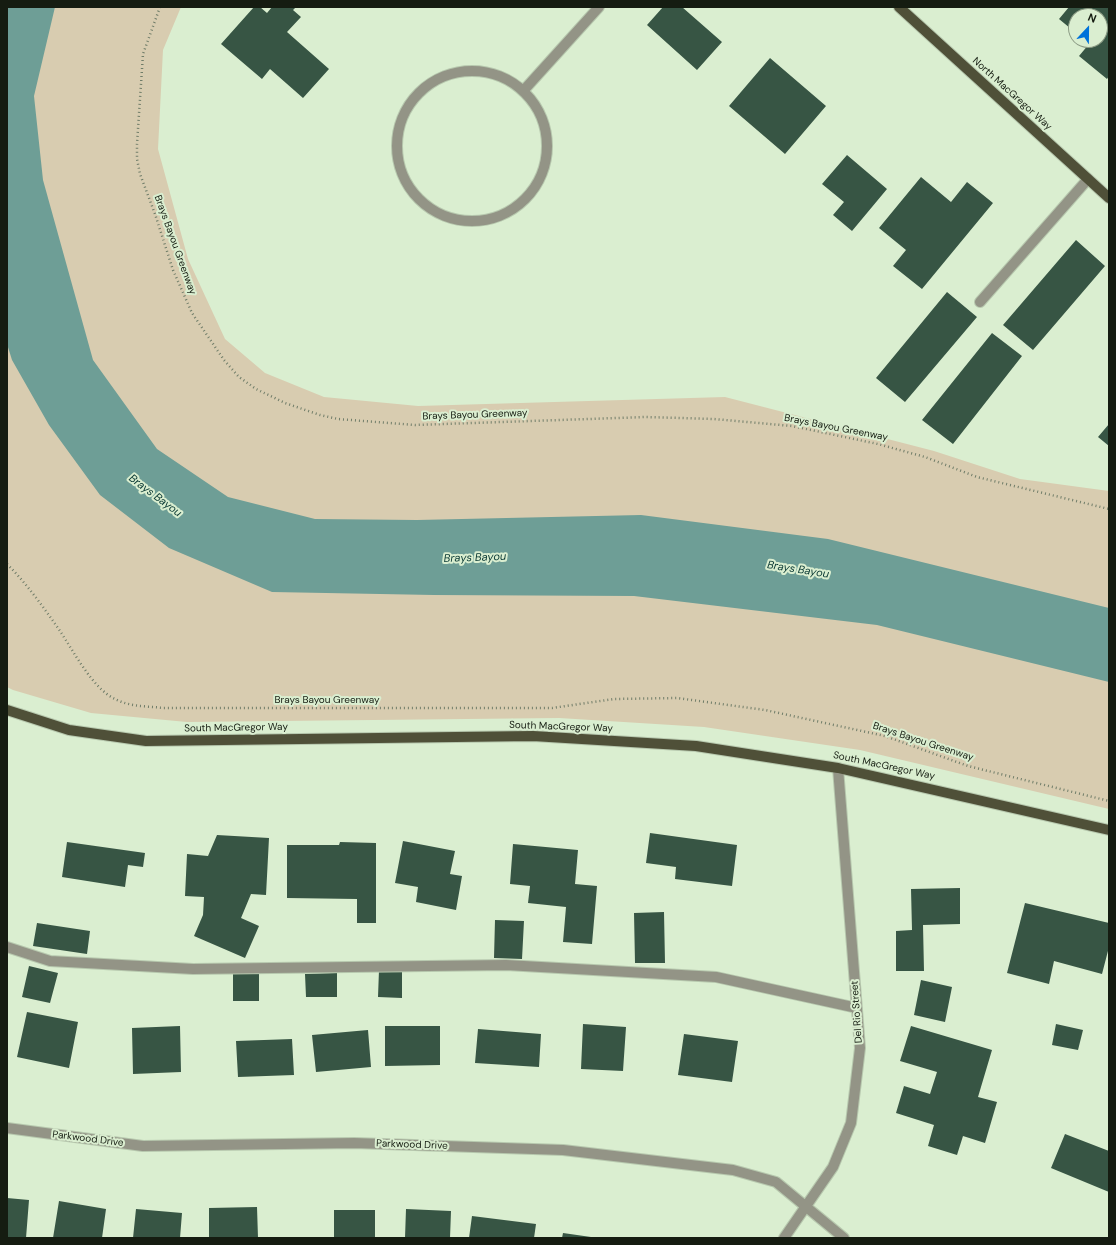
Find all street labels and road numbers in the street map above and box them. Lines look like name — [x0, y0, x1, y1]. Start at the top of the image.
street label: North MacGregor Way — [970, 55, 1054, 133]
street label: Brays Bayou Greenway — [151, 194, 199, 296]
street label: Brays Bayou Greenway — [422, 407, 528, 423]
street label: Brays Bayou Greenway — [783, 412, 889, 444]
street label: Brays Bayou Greenway — [274, 694, 380, 706]
street label: South MacGregor Way — [509, 719, 613, 735]
street label: Brays Bayou Greenway — [871, 720, 975, 764]
street label: South MacGregor Way — [184, 721, 288, 735]
street label: South MacGregor Way — [832, 749, 936, 783]
street label: Del Rio Street — [849, 980, 865, 1044]
street label: Parkwood Drive — [52, 1129, 124, 1149]
street label: Parkwood Drive — [376, 1138, 448, 1152]

